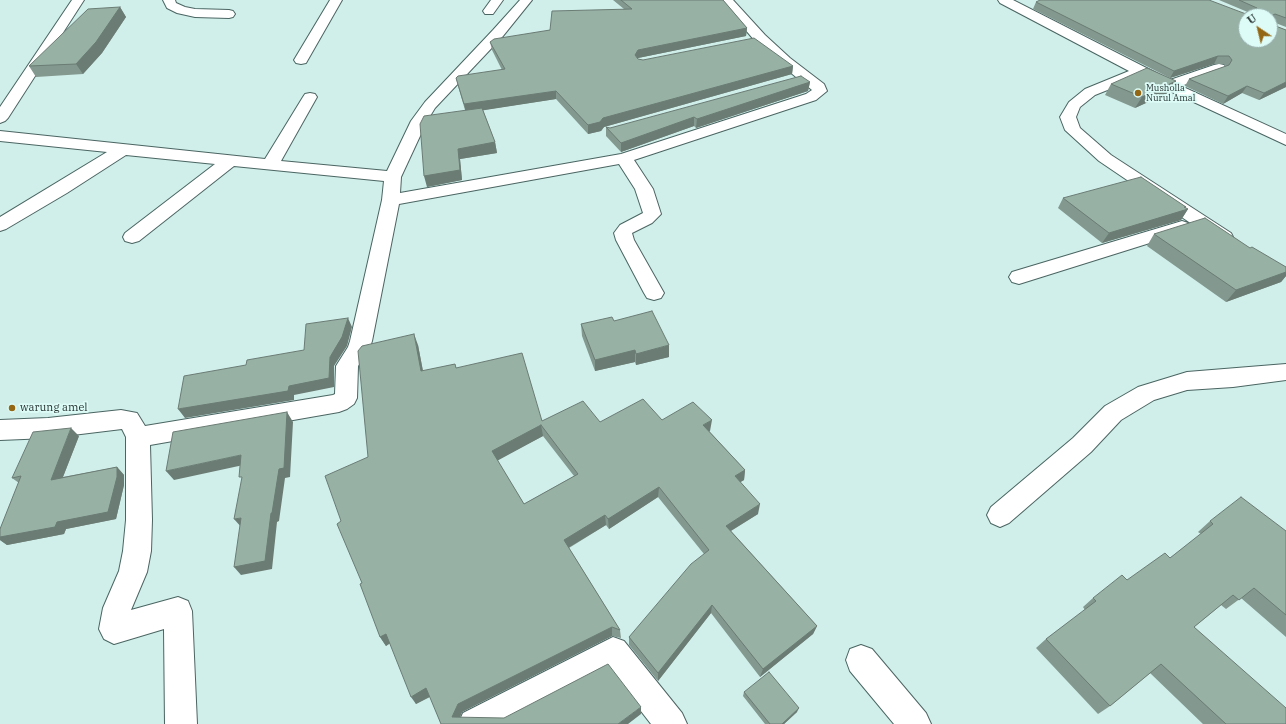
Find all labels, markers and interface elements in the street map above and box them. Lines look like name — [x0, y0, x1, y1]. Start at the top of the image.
north arrow — [1238, 8, 1278, 48]
text: U — [1244, 11, 1259, 27]
place label: Musholla Nurul Amal — [1146, 83, 1195, 104]
marker: Musholla Nurul Amal — [1133, 88, 1143, 98]
place label: warung amel — [20, 401, 88, 415]
marker: warung amel — [7, 403, 17, 413]

